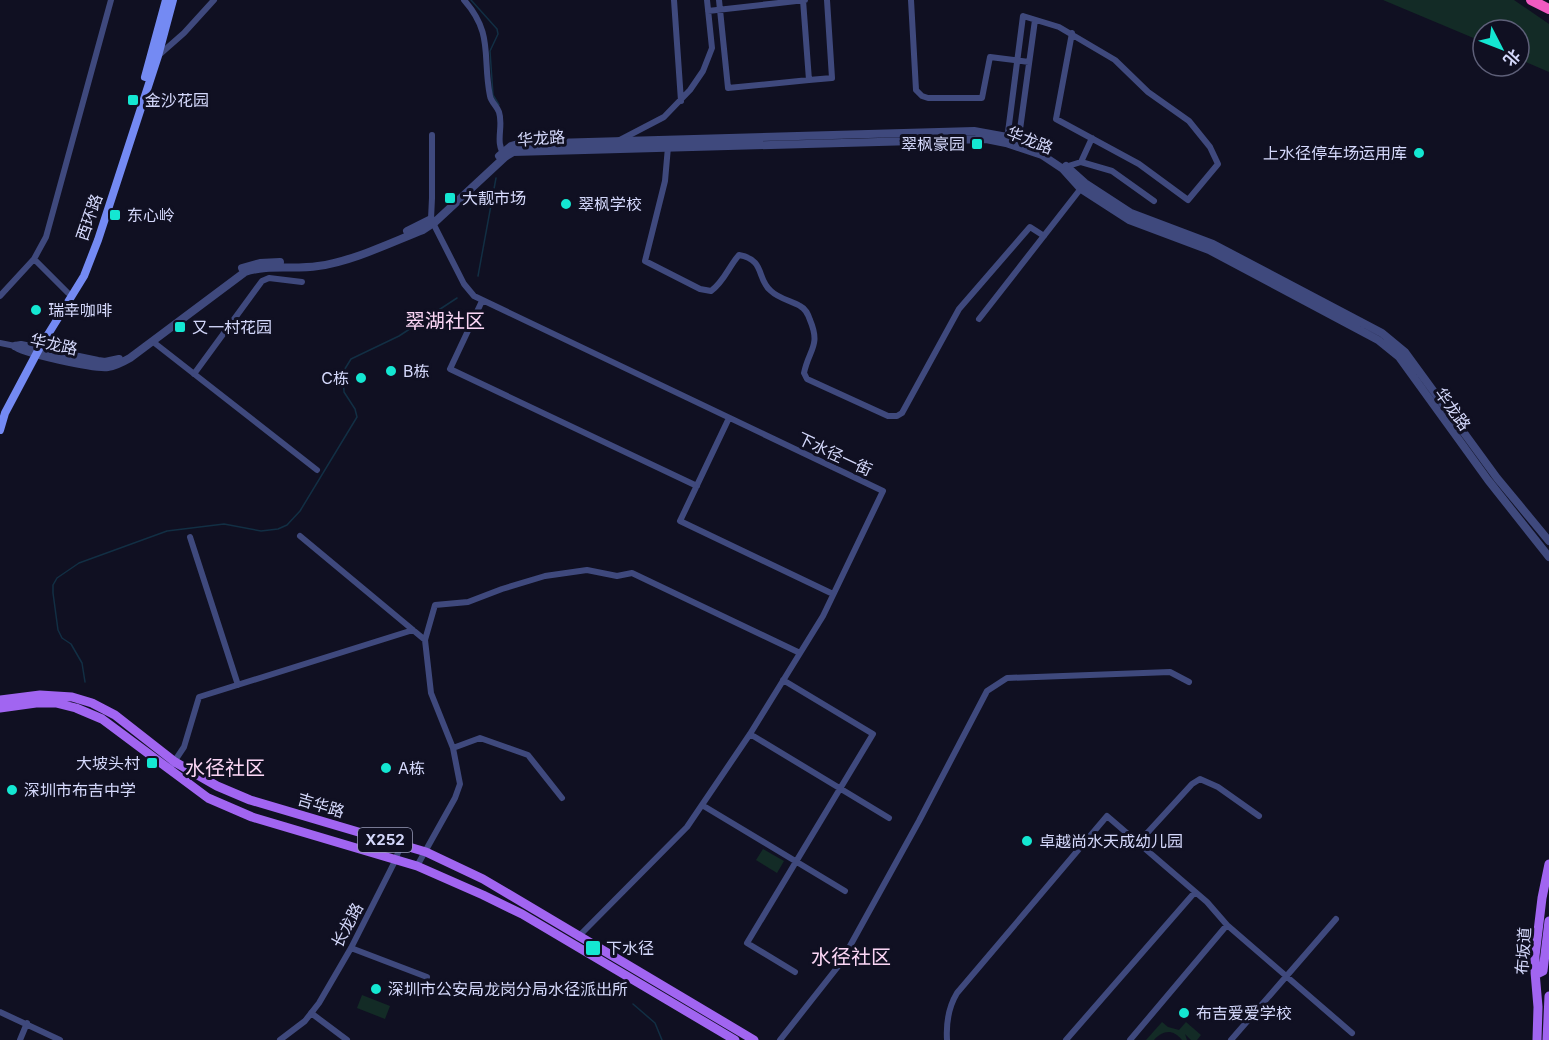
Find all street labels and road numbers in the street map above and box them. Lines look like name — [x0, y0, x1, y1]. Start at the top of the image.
street label: 华龙路 — [1004, 122, 1056, 158]
street label: 华龙路 — [516, 126, 566, 150]
street label: 西环路 — [72, 191, 106, 243]
street label: 华龙路 — [28, 329, 80, 359]
street label: 华龙路 — [1431, 384, 1475, 434]
street label: 下水径一街 — [795, 428, 875, 480]
street label: 吉华路 — [295, 788, 347, 822]
road number: X252 — [358, 828, 412, 852]
street label: 长龙路 — [327, 899, 367, 951]
street label: 布坂道 — [1511, 926, 1535, 976]

